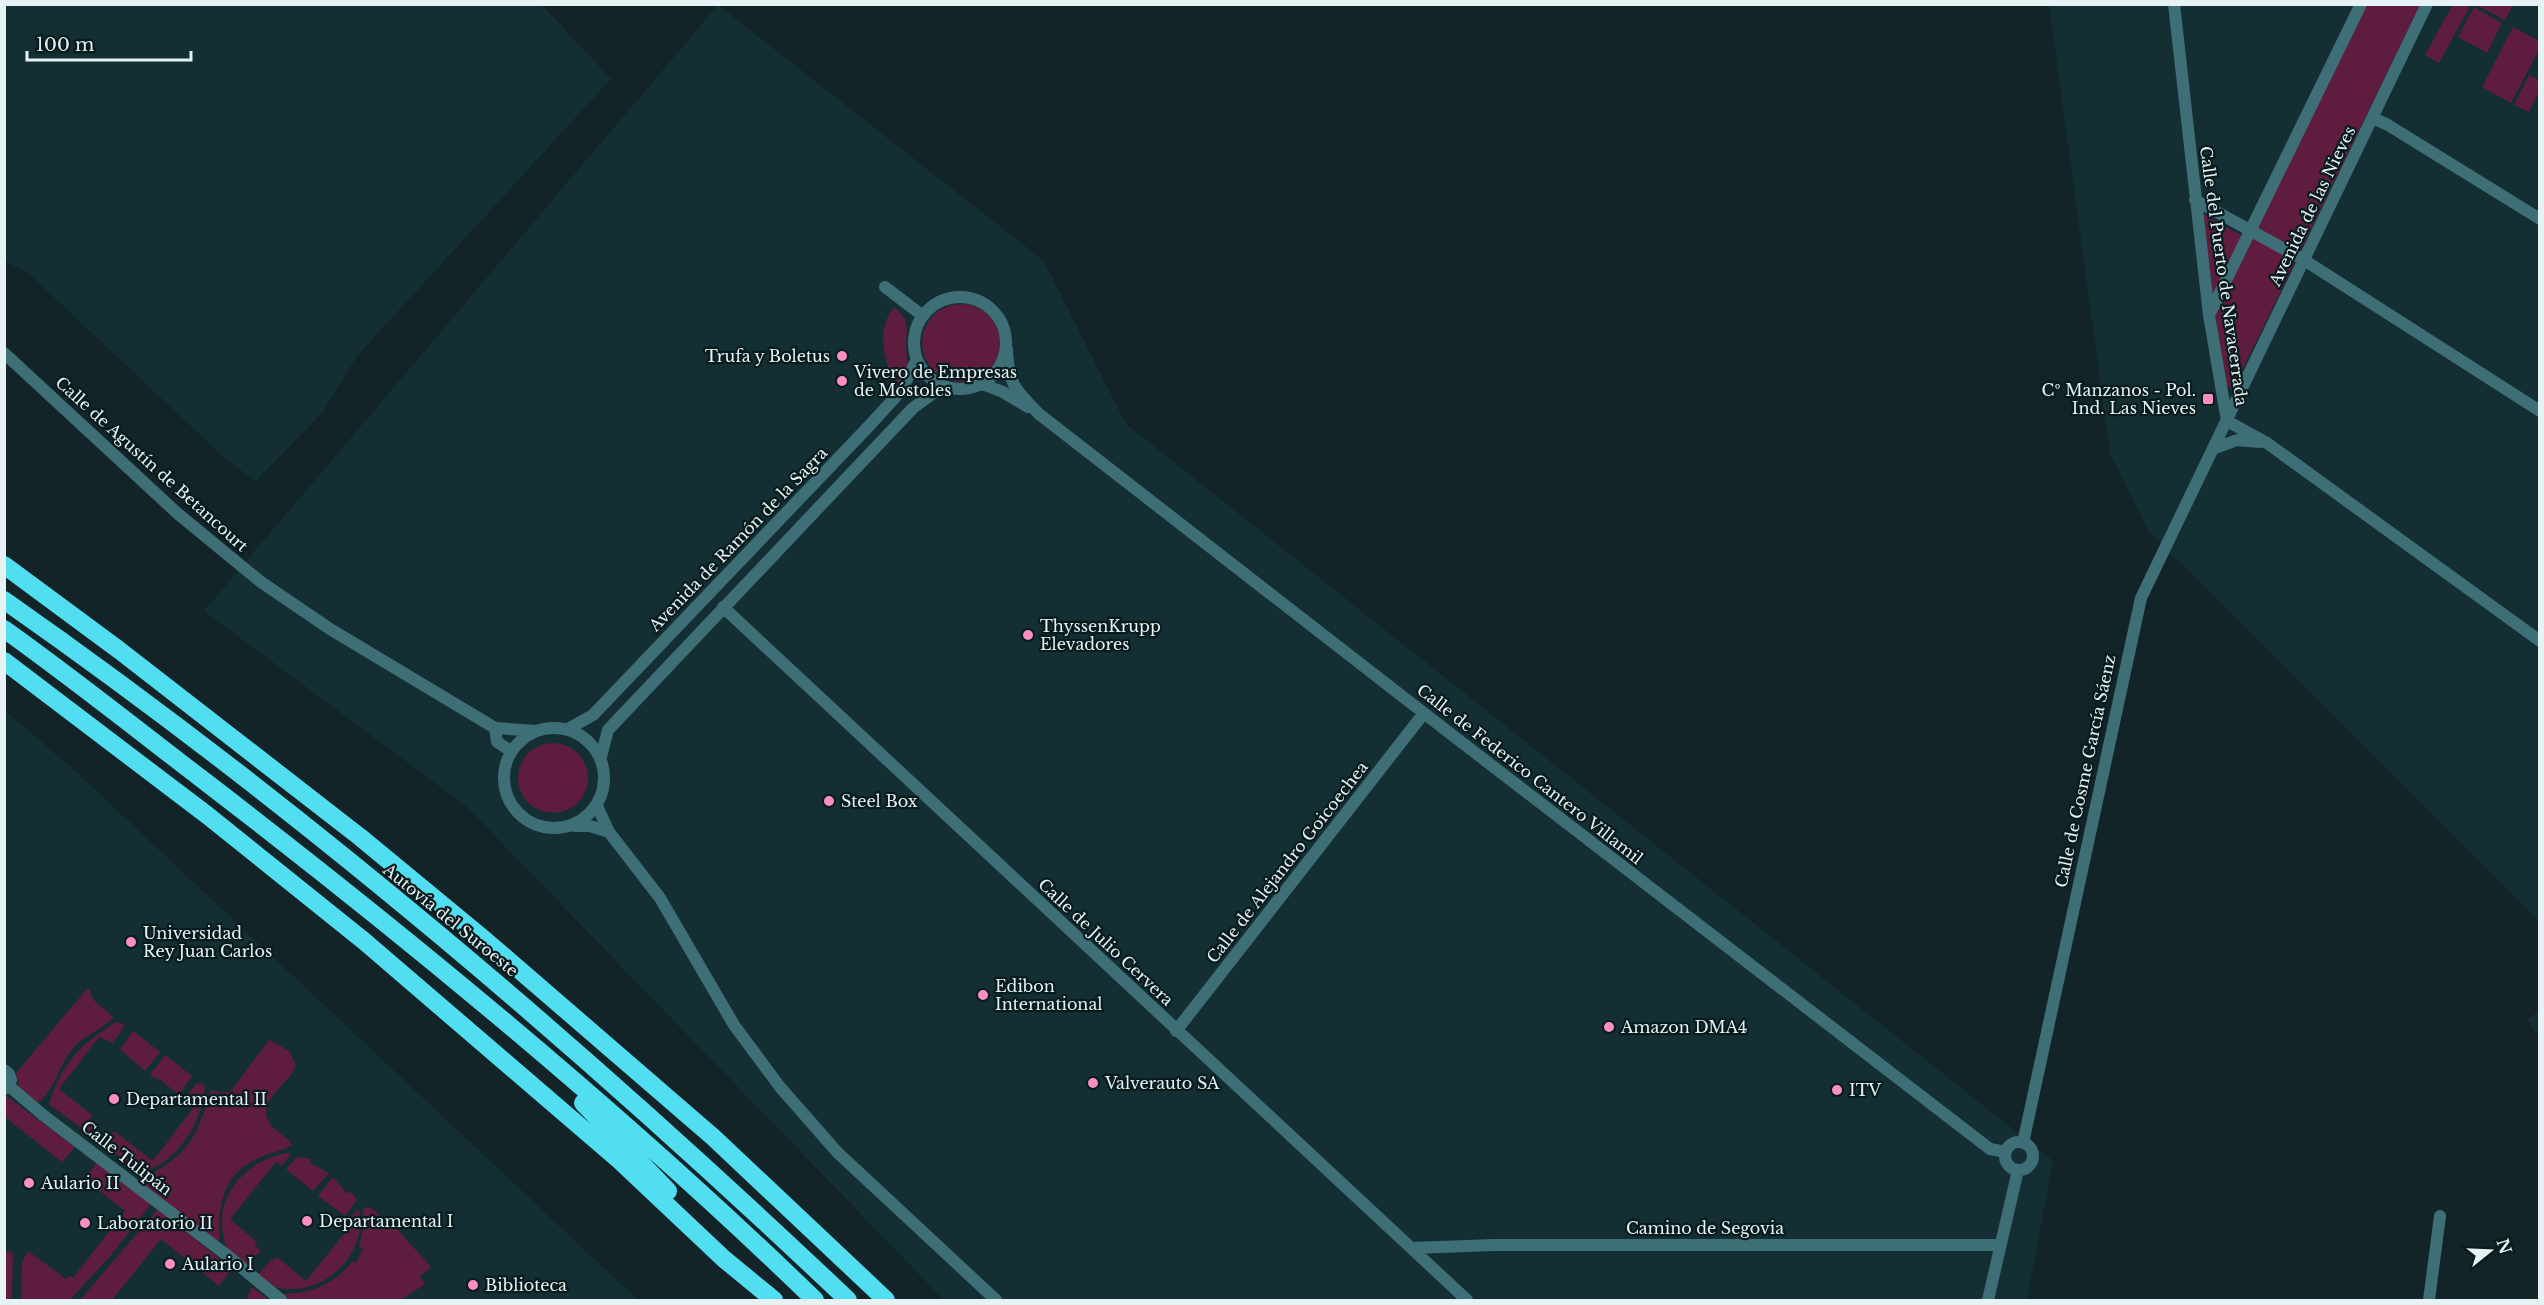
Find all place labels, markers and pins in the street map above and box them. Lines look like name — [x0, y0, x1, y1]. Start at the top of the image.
place label: Trufa y Boletus — [705, 346, 830, 366]
marker: Trufa y Boletus — [835, 349, 849, 363]
place label: Vivero de Empresas de Móstoles — [853, 362, 1017, 400]
marker: Vivero de Empresas de Móstoles — [835, 374, 849, 388]
place label: Cº Manzanos - Pol. Ind. Las Nieves — [2042, 380, 2196, 418]
marker: Cº Manzanos - Pol. Ind. Las Nieves — [2201, 392, 2215, 406]
place label: ThyssenKrupp Elevadores — [1040, 616, 1161, 654]
marker: ThyssenKrupp Elevadores — [1021, 628, 1035, 642]
place label: Steel Box — [841, 791, 918, 811]
marker: Steel Box — [822, 794, 836, 808]
place label: Universidad Rey Juan Carlos — [143, 923, 272, 961]
marker: Universidad Rey Juan Carlos — [124, 935, 138, 949]
place label: Edibon International — [995, 976, 1102, 1014]
marker: Edibon International — [976, 988, 990, 1002]
place label: Amazon DMA4 — [1620, 1017, 1747, 1037]
marker: Amazon DMA4 — [1602, 1020, 1616, 1034]
place label: Valverauto SA — [1104, 1073, 1220, 1093]
marker: Valverauto SA — [1086, 1076, 1100, 1090]
place label: ITV — [1849, 1080, 1881, 1100]
marker: ITV — [1830, 1083, 1844, 1097]
place label: Departamental II — [126, 1089, 267, 1109]
marker: Departamental II — [107, 1092, 121, 1106]
place label: Aulario II — [40, 1173, 119, 1193]
marker: Aulario II — [22, 1176, 36, 1190]
place label: Departamental I — [319, 1211, 453, 1231]
place label: Laboratorio II — [97, 1213, 213, 1233]
marker: Departamental I — [300, 1214, 314, 1228]
marker: Laboratorio II — [78, 1216, 92, 1230]
place label: Aulario I — [181, 1254, 254, 1274]
marker: Aulario I — [163, 1257, 177, 1271]
place label: Biblioteca — [485, 1275, 567, 1295]
marker: Biblioteca — [466, 1278, 480, 1292]

